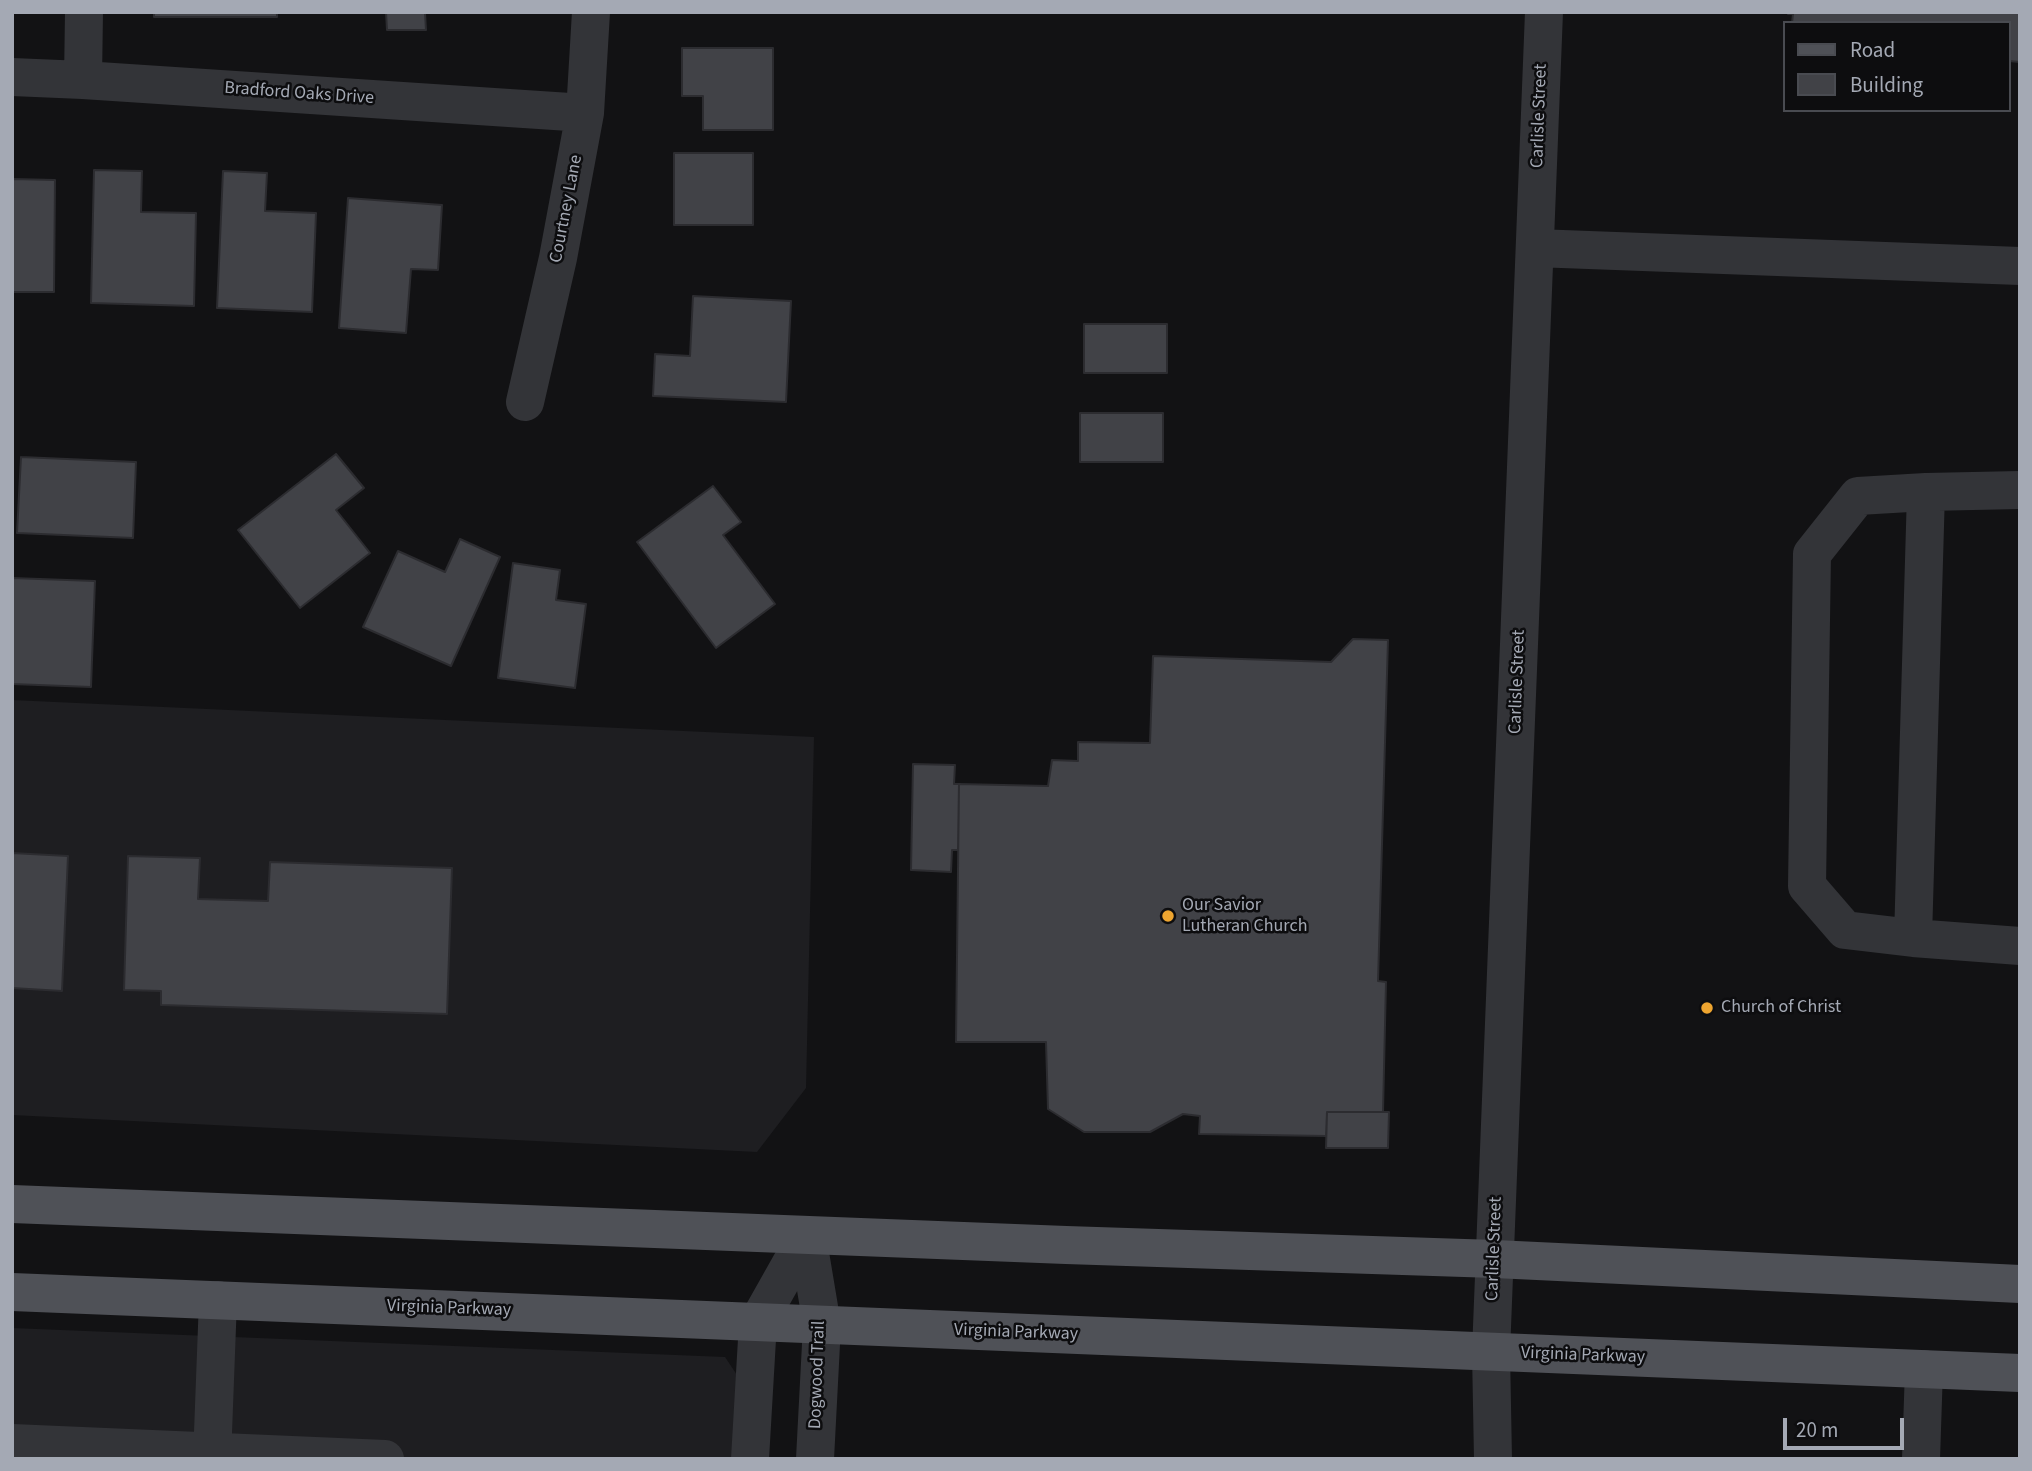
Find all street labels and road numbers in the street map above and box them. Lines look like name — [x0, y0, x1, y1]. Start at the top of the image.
street label: Carlisle Street — [1527, 63, 1553, 169]
street label: Bradford Oaks Drive — [223, 78, 375, 110]
street label: Courtney Lane — [546, 153, 588, 265]
street label: Carlisle Street — [1505, 629, 1531, 735]
street label: Carlisle Street — [1482, 1196, 1508, 1302]
street label: Virginia Parkway — [387, 1296, 511, 1322]
street label: Dogwood Trail — [805, 1320, 831, 1430]
street label: Virginia Parkway — [954, 1320, 1078, 1346]
street label: Virginia Parkway — [1521, 1343, 1645, 1369]

